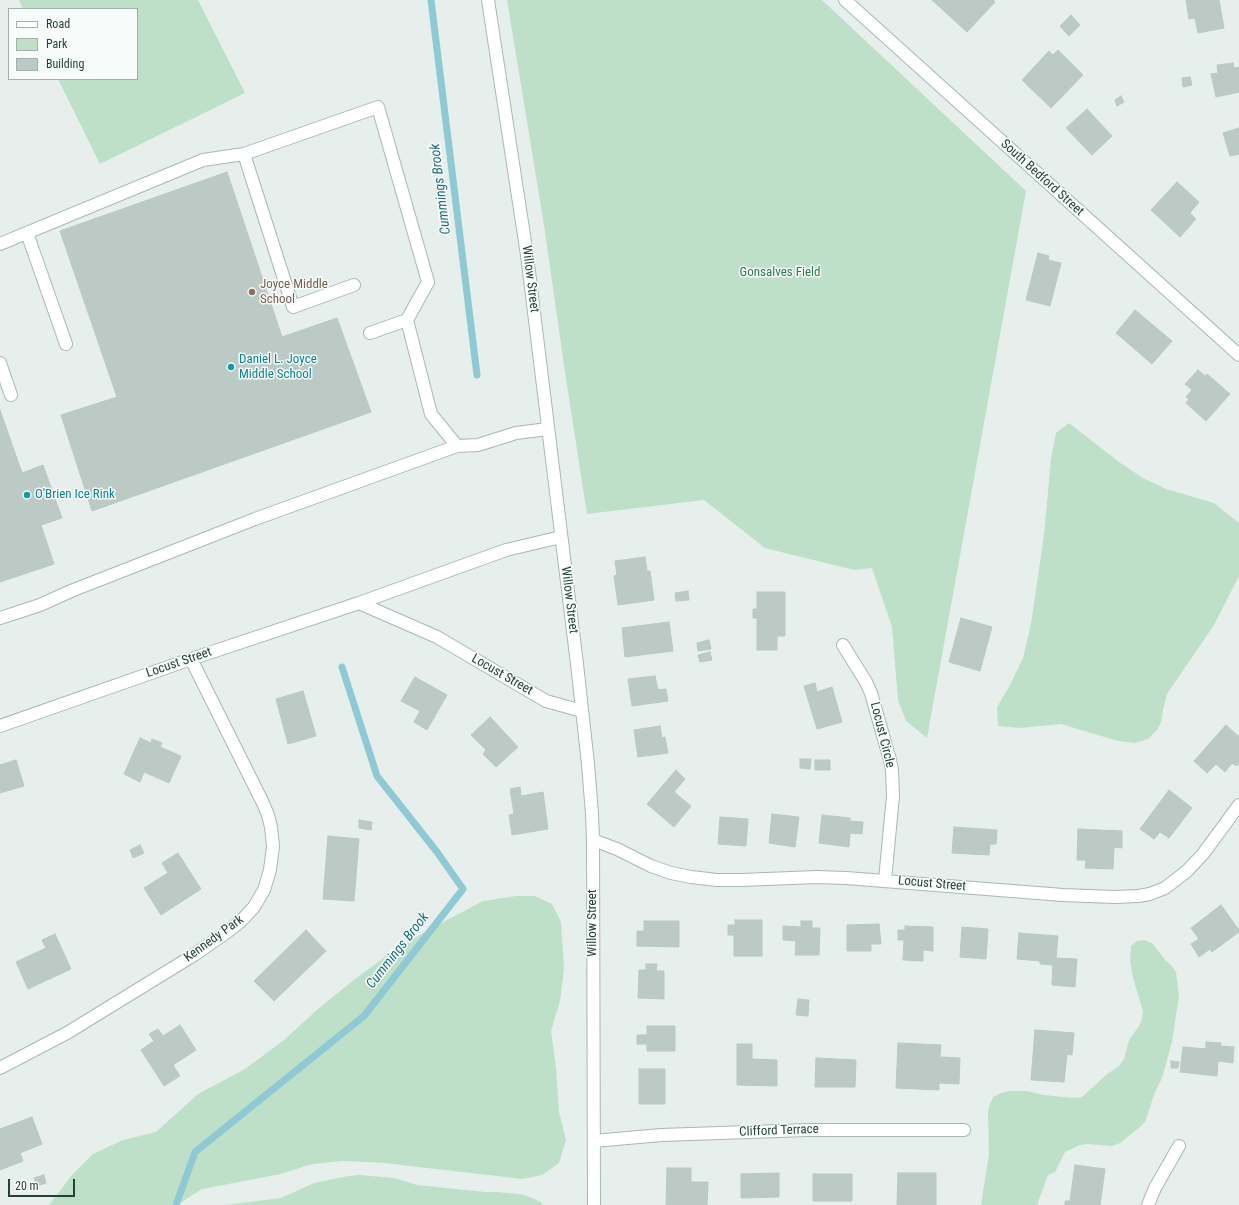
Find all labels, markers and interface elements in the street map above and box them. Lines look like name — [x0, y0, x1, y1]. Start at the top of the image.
legend — [8, 8, 138, 80]
text: Road — [46, 17, 70, 31]
text: Park — [46, 37, 67, 51]
text: Building — [46, 57, 84, 71]
street label: South Bedford Street — [997, 137, 1087, 219]
water label: Cummings Brook — [427, 142, 455, 236]
street label: Willow Street — [518, 245, 542, 313]
park label: Gonsalves Field — [740, 265, 820, 281]
place label: Joyce Middle School — [260, 277, 328, 308]
marker: Joyce Middle School — [247, 287, 257, 297]
place label: Daniel L. Joyce Middle School — [239, 352, 317, 383]
marker: Daniel L. Joyce Middle School — [226, 362, 236, 372]
place label: O'Brien Ice Rink — [35, 487, 115, 503]
marker: O'Brien Ice Rink — [22, 490, 32, 500]
street label: Willow Street — [557, 566, 581, 634]
street label: Locust Street — [144, 645, 214, 681]
street label: Locust Street — [469, 651, 535, 699]
street label: Locust Circle — [866, 701, 898, 769]
street label: Locust Street — [897, 873, 967, 895]
street label: Willow Street — [585, 889, 601, 957]
water label: Cummings Brook — [363, 910, 433, 992]
street label: Kennedy Park — [181, 912, 247, 966]
street label: Clifford Terrace — [739, 1122, 819, 1140]
scale bar — [10, 1171, 77, 1197]
text: 20 m — [15, 1179, 39, 1193]

